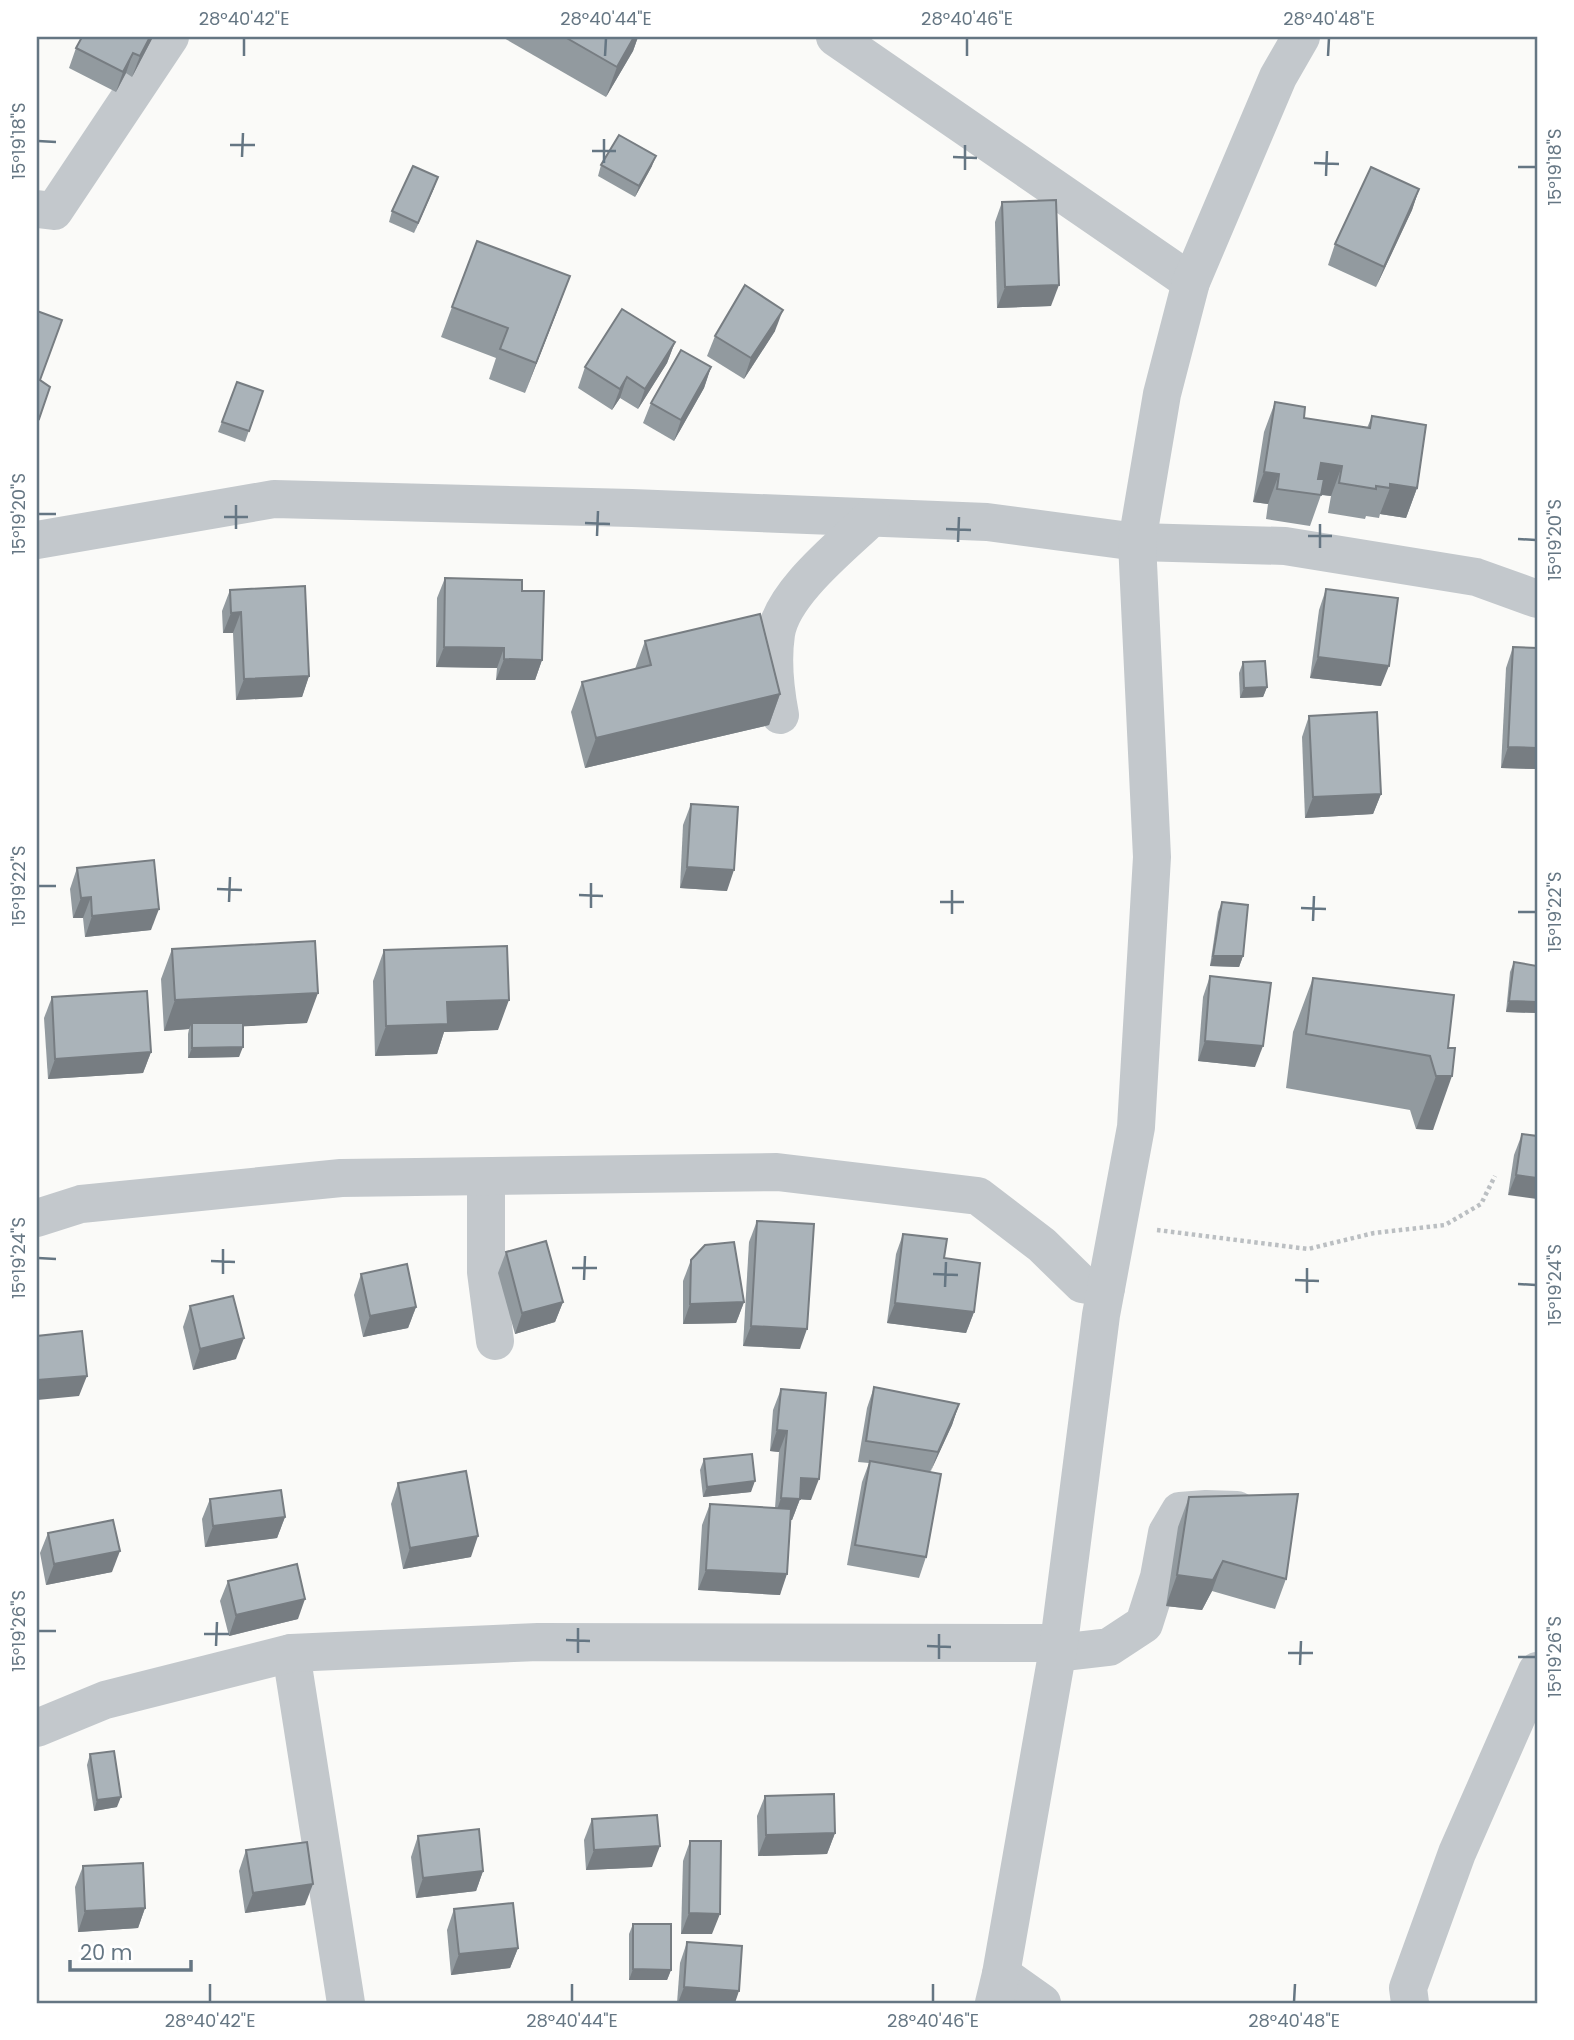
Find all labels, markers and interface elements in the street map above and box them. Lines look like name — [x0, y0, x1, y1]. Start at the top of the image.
text: 28°40'42"E — [199, 6, 289, 31]
text: 28°40'44"E — [560, 6, 652, 31]
text: 28°40'46"E — [921, 6, 1013, 31]
text: 28°40'48"E — [1283, 6, 1375, 31]
text: 15°19'18"S — [6, 102, 31, 180]
text: 15°19'18"S — [1542, 128, 1567, 206]
text: 15°19'20"S — [6, 473, 31, 555]
text: 15°19'20"S — [1542, 499, 1567, 581]
text: 15°19'22"S — [6, 846, 31, 926]
text: 15°19'22"S — [1542, 872, 1567, 952]
text: 15°19'24"S — [6, 1217, 31, 1299]
text: 15°19'24"S — [1542, 1244, 1567, 1326]
text: 15°19'26"S — [6, 1590, 31, 1672]
text: 15°19'26"S — [1542, 1616, 1567, 1698]
scale bar — [70, 1928, 191, 1972]
text: 20 m — [80, 1938, 133, 1967]
text: 28°40'42"E — [165, 2008, 255, 2033]
text: 28°40'44"E — [526, 2008, 618, 2033]
text: 28°40'46"E — [887, 2008, 979, 2033]
text: 28°40'48"E — [1248, 2008, 1340, 2033]

